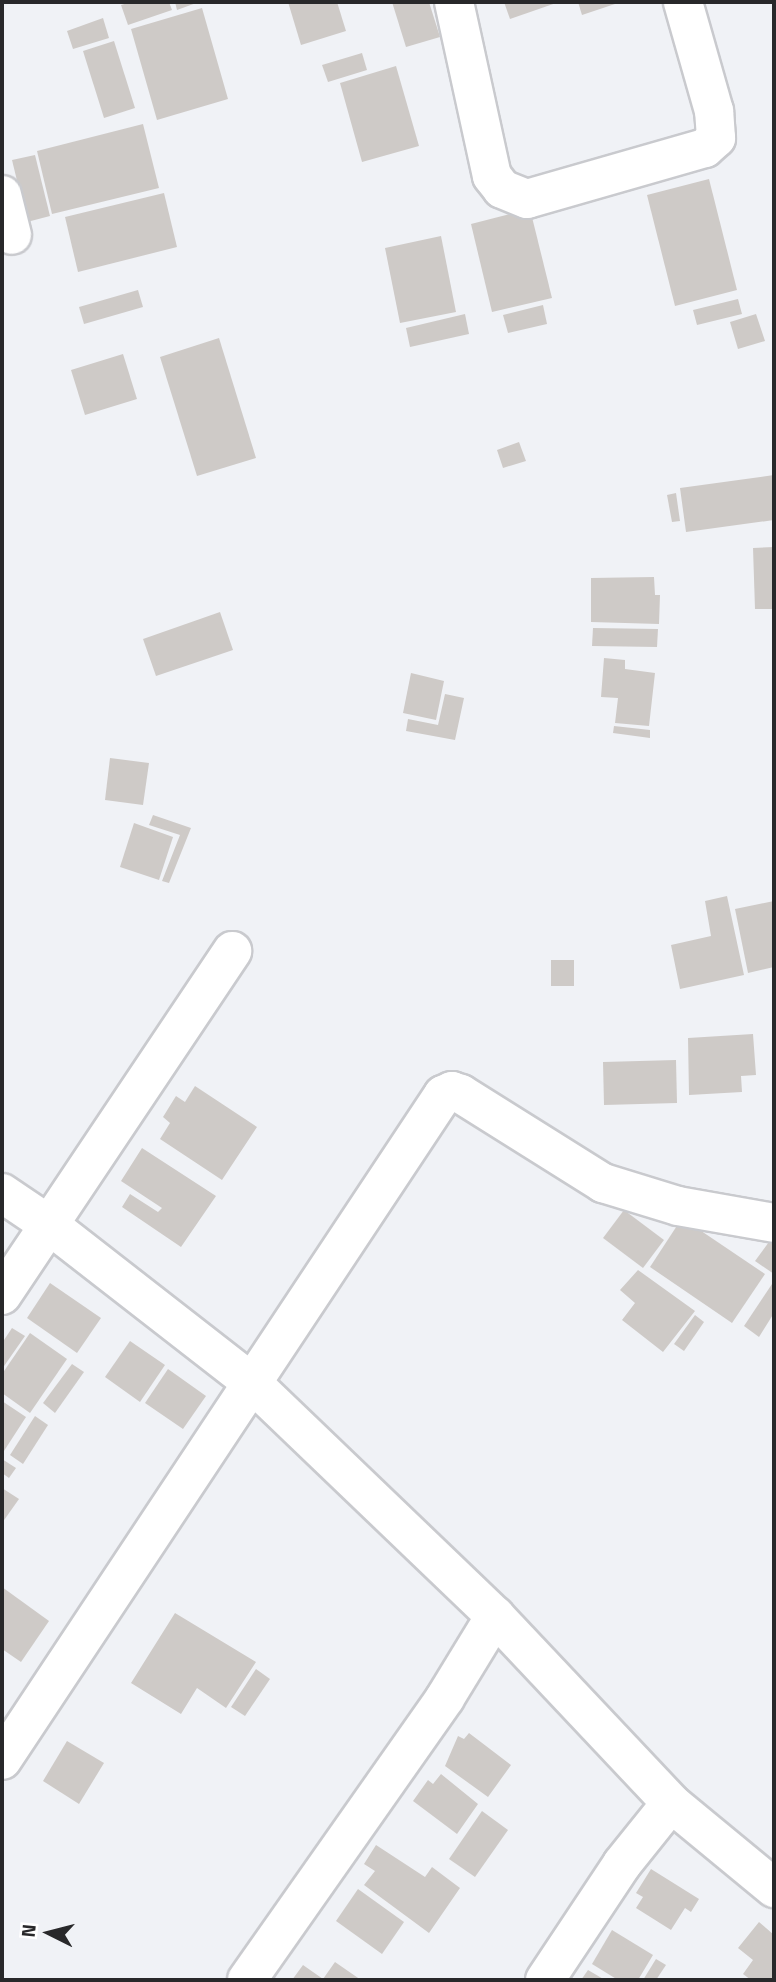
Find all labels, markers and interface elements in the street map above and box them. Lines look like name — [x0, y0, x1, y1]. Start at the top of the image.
north arrow — [14, 1898, 84, 1968]
text: N — [13, 1923, 43, 1939]

